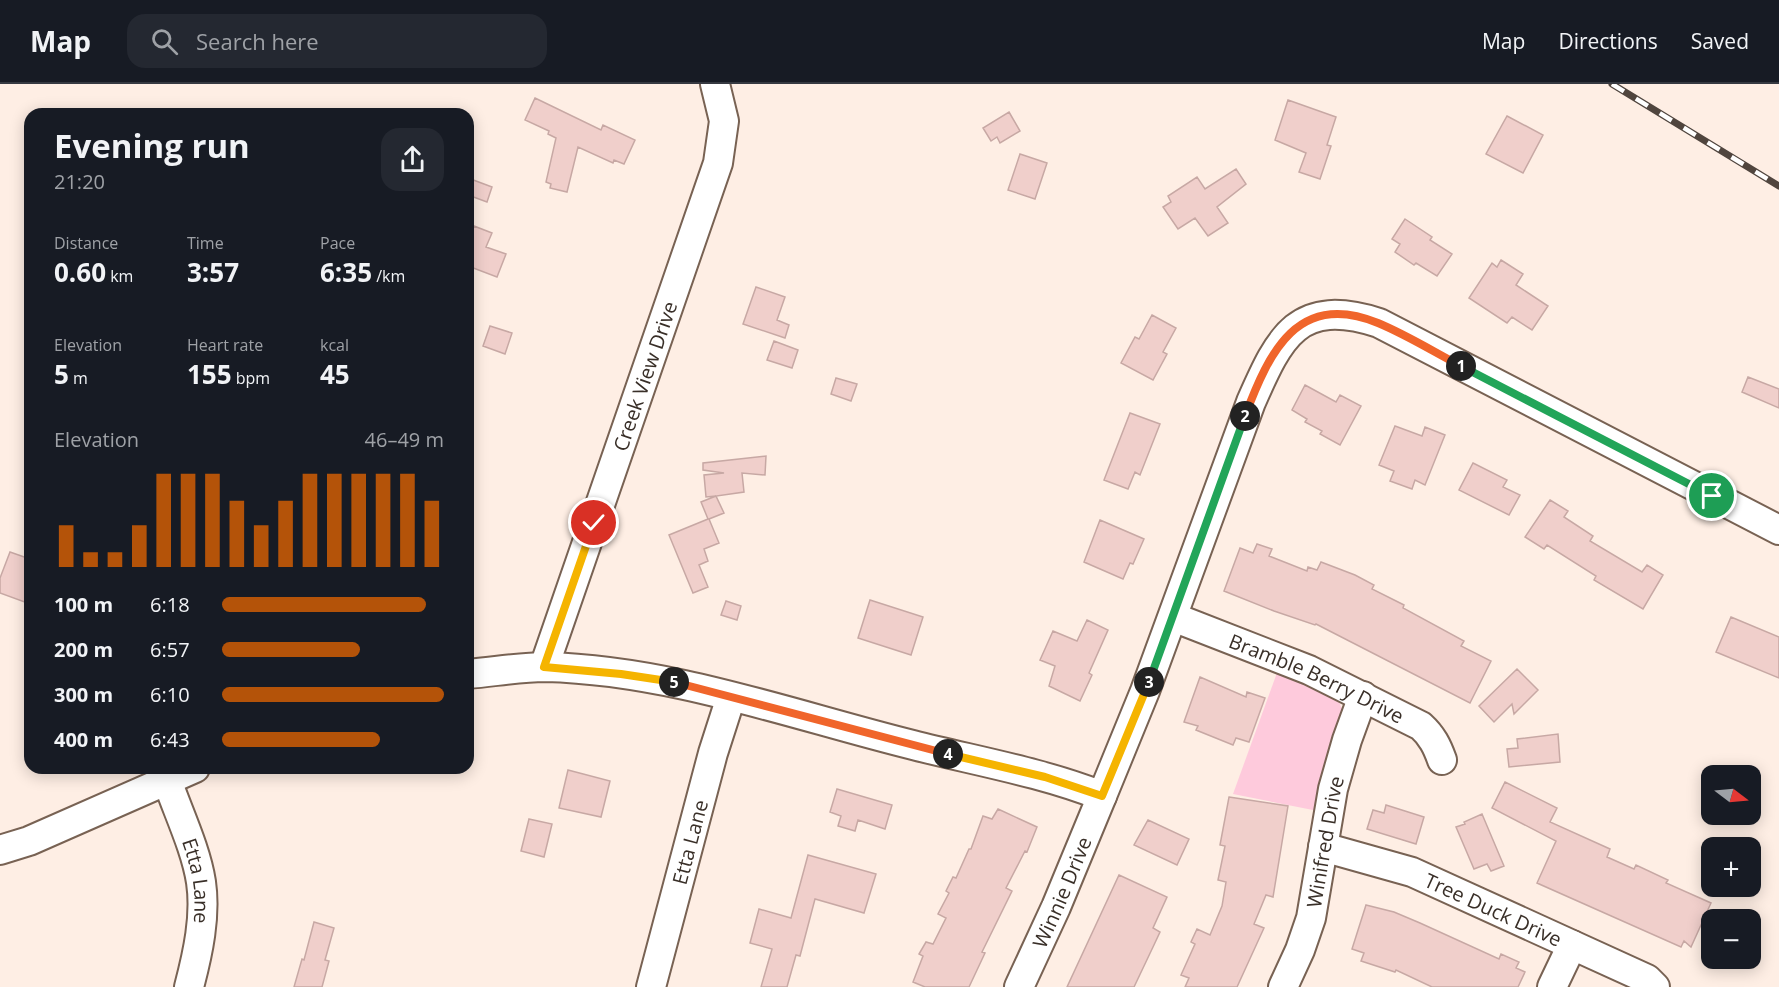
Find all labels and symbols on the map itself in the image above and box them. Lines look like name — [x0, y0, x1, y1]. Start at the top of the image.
street label: Creek View Drive — [606, 297, 683, 454]
pin: 1 — [1446, 351, 1476, 381]
pin: 2 — [1230, 401, 1260, 431]
pin — [1686, 470, 1737, 521]
pin — [568, 497, 619, 548]
street label: Bramble Berry Drive — [1225, 627, 1409, 729]
pin: 5 — [659, 667, 689, 697]
pin: 3 — [1134, 667, 1164, 697]
pin: 4 — [933, 739, 963, 769]
north arrow — [1701, 765, 1761, 825]
street label: Winifred Drive — [1299, 772, 1350, 910]
street label: Etta Lane — [665, 797, 714, 887]
street label: Winnie Drive — [1026, 832, 1097, 952]
street label: Etta Lane — [176, 834, 216, 925]
street label: Tree Duck Drive — [1421, 866, 1566, 952]

